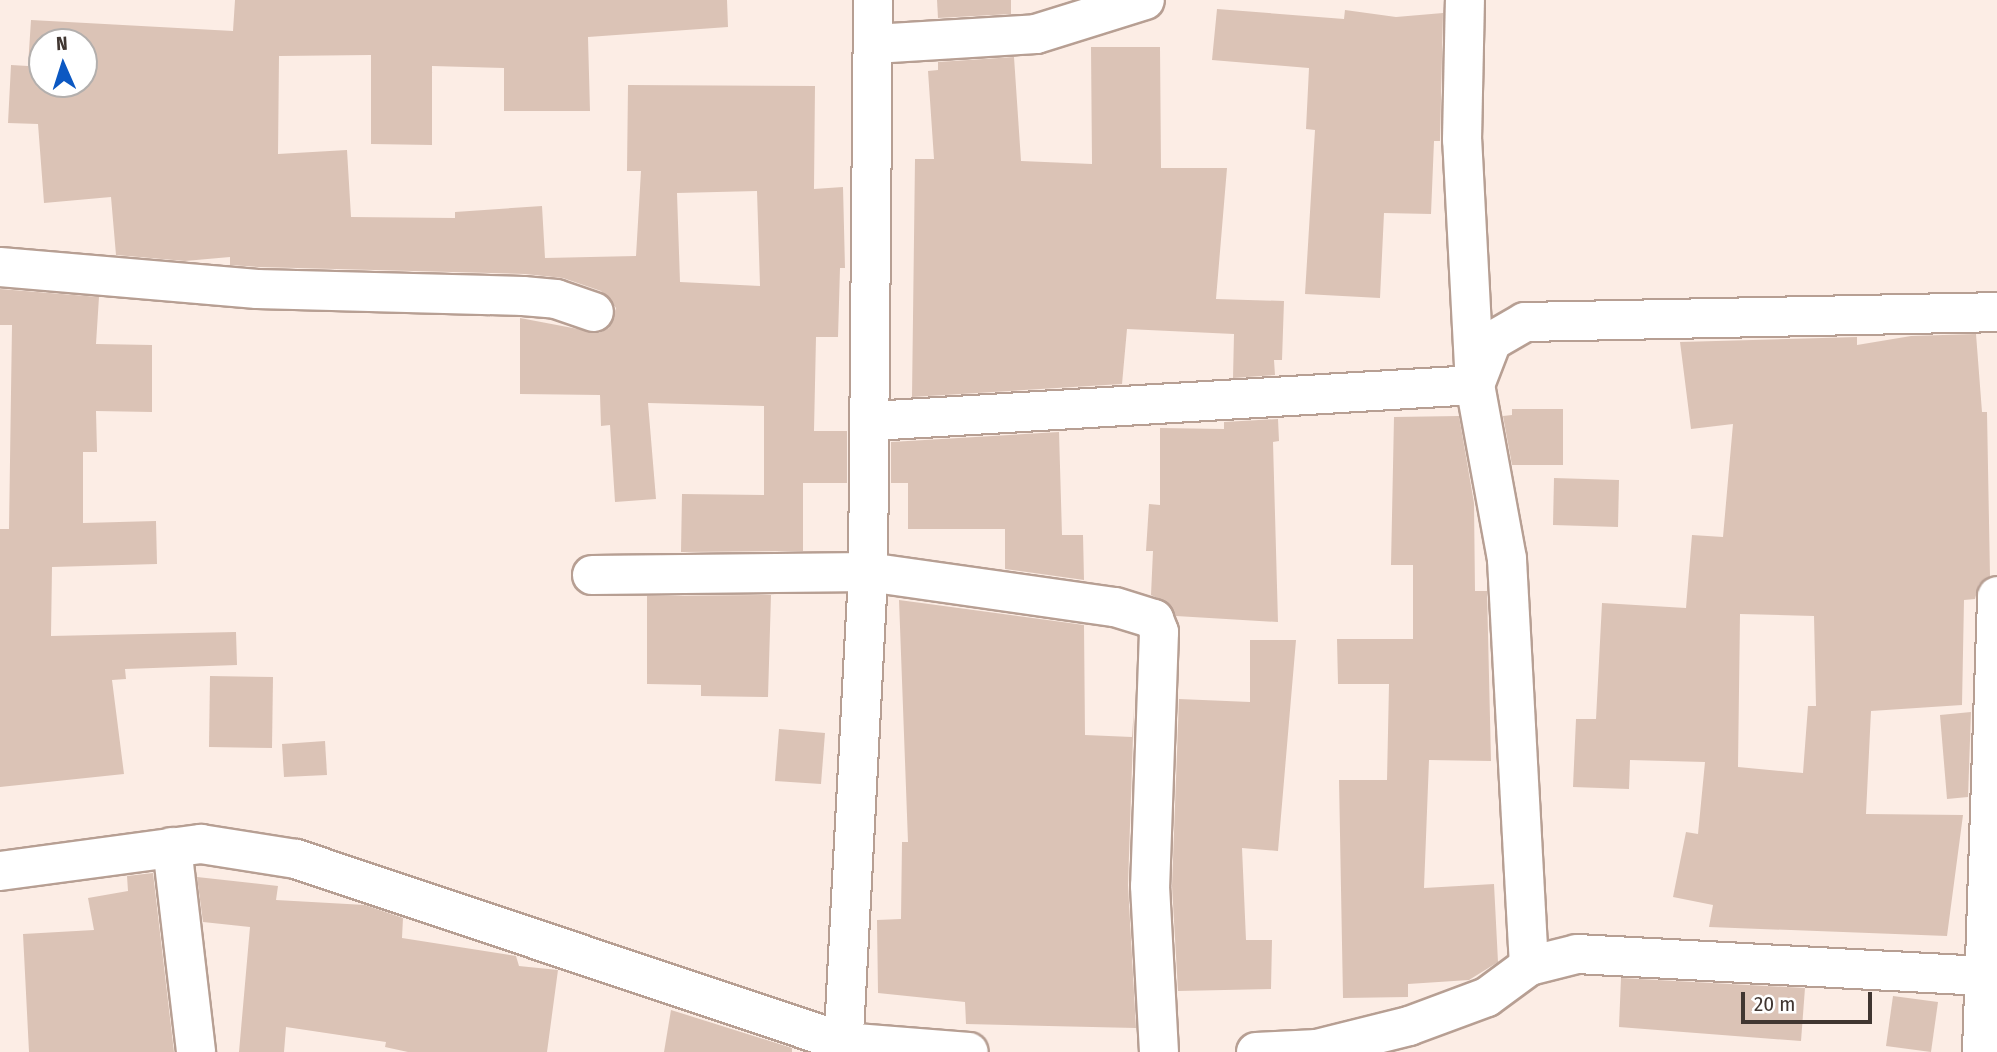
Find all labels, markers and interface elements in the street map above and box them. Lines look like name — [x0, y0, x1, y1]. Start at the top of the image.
north arrow — [28, 28, 98, 98]
text: N — [56, 32, 68, 55]
scale bar — [1745, 978, 1876, 1022]
text: 20 m — [1754, 991, 1795, 1017]

